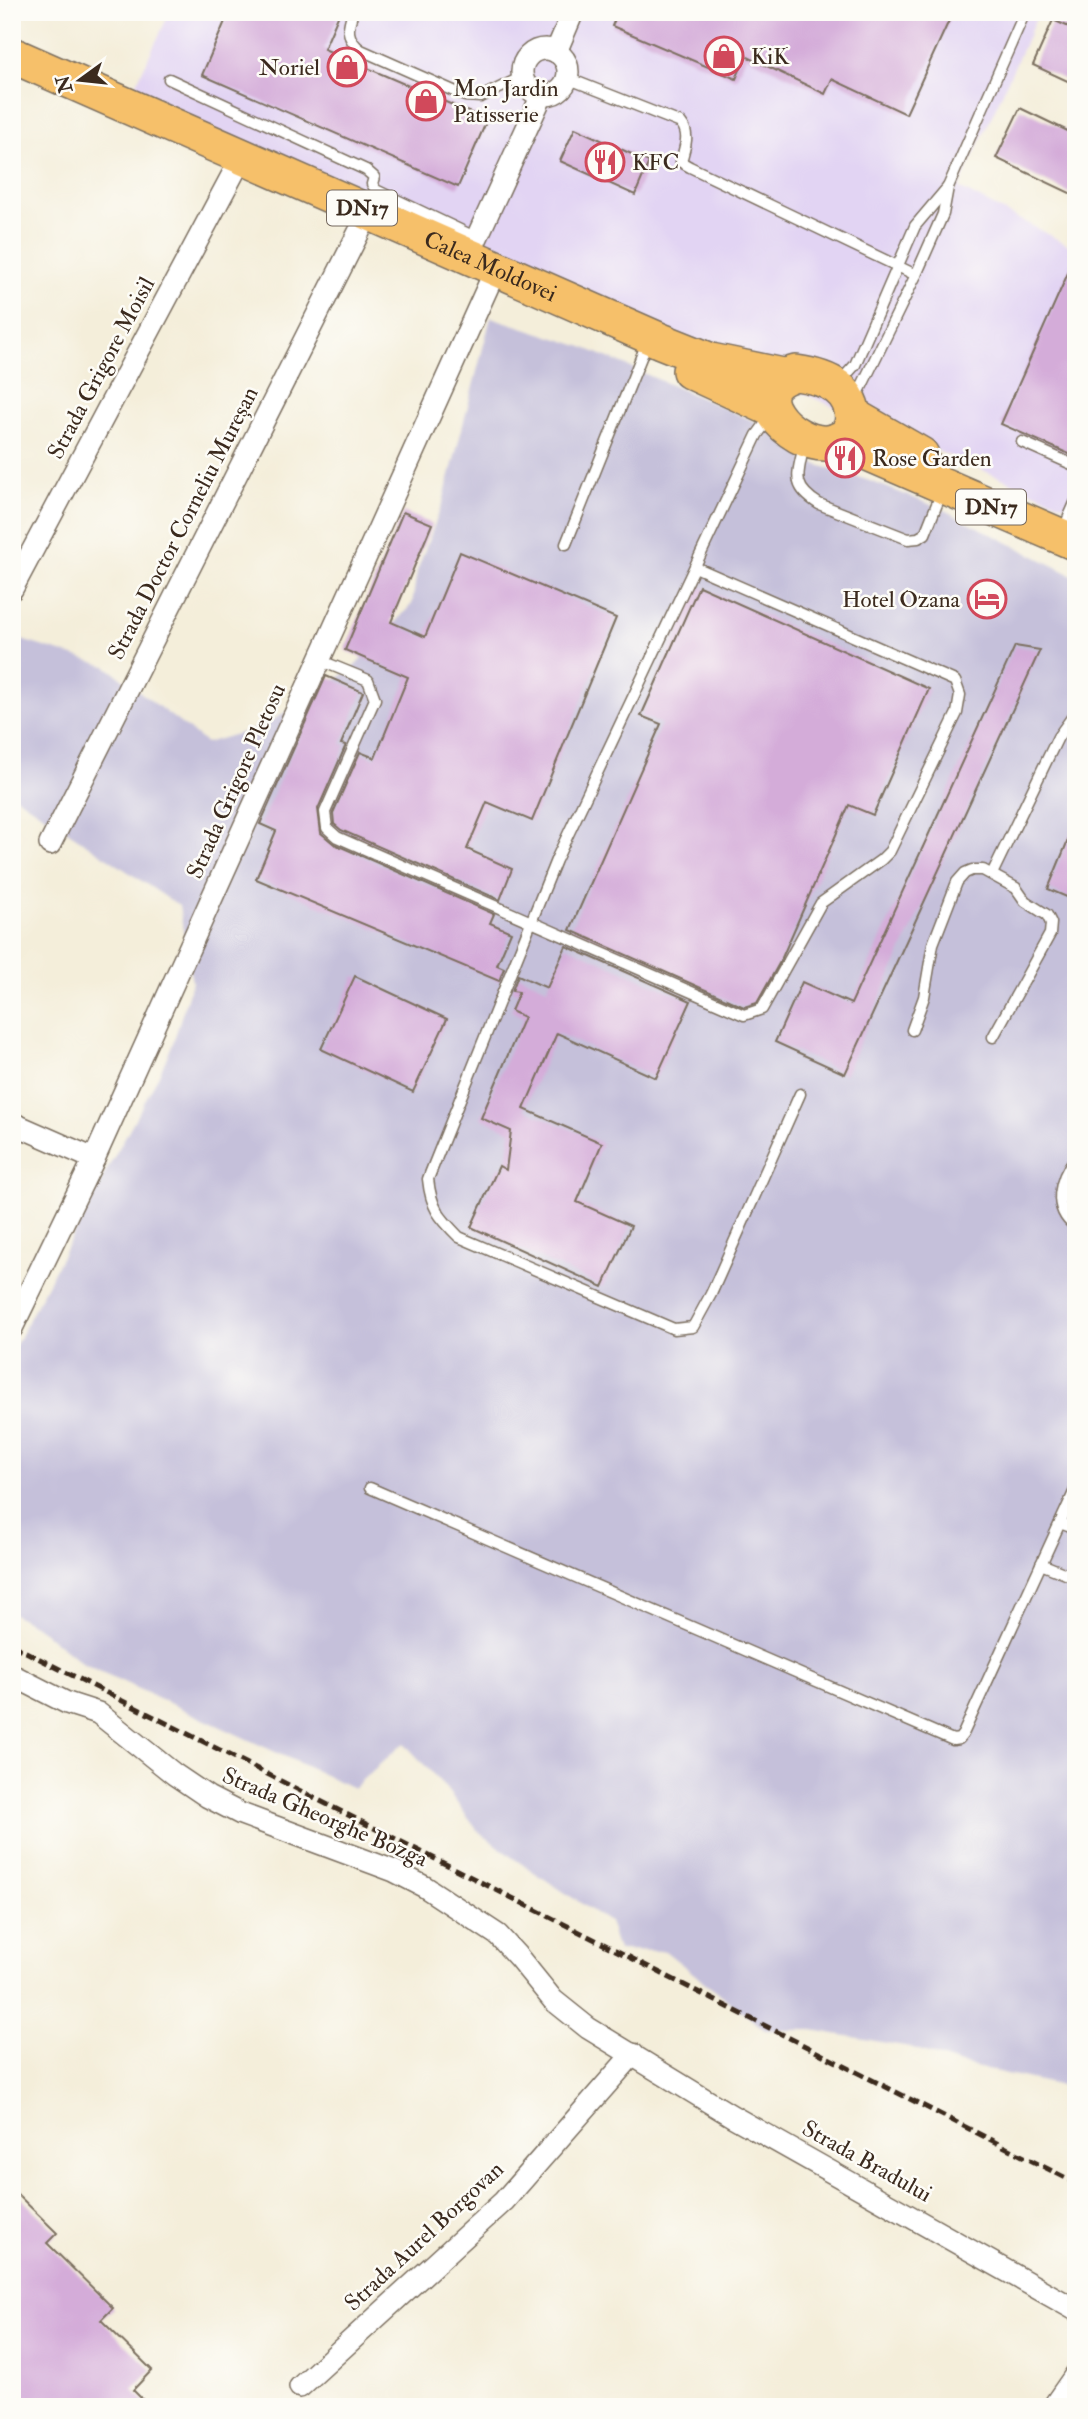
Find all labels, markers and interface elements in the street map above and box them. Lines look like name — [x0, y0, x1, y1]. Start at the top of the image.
shop icon: KiK — [703, 35, 745, 77]
place label: KiK — [751, 42, 790, 71]
north arrow — [46, 46, 116, 116]
shop icon: Noriel — [326, 46, 368, 88]
place label: Noriel — [259, 53, 320, 82]
text: N — [50, 72, 79, 96]
place label: Mon Jardin Patisserie — [453, 74, 559, 129]
shop icon: Mon Jardin Patisserie — [405, 80, 447, 122]
restaurant icon: KFC — [584, 141, 626, 183]
place label: KFC — [632, 148, 679, 177]
road number: DN17 — [327, 190, 397, 226]
street label: Calea Moldovei — [420, 224, 562, 308]
street label: Strada Grigore Moisil — [41, 272, 161, 464]
street label: Strada Doctor Corneliu Mureșan — [101, 382, 265, 664]
restaurant icon: Rose Garden — [824, 437, 866, 479]
place label: Rose Garden — [872, 444, 992, 473]
road number: DN17 — [956, 490, 1026, 524]
hotel icon: Hotel Ozana — [966, 578, 1008, 620]
place label: Hotel Ozana — [842, 585, 961, 614]
street label: Strada Grigore Pletosu — [180, 679, 292, 883]
street label: Strada Gheorghe Bozga — [218, 1761, 433, 1874]
street label: Strada Bradului — [797, 2113, 937, 2209]
street label: Strada Aurel Borgovan — [338, 2155, 510, 2317]

